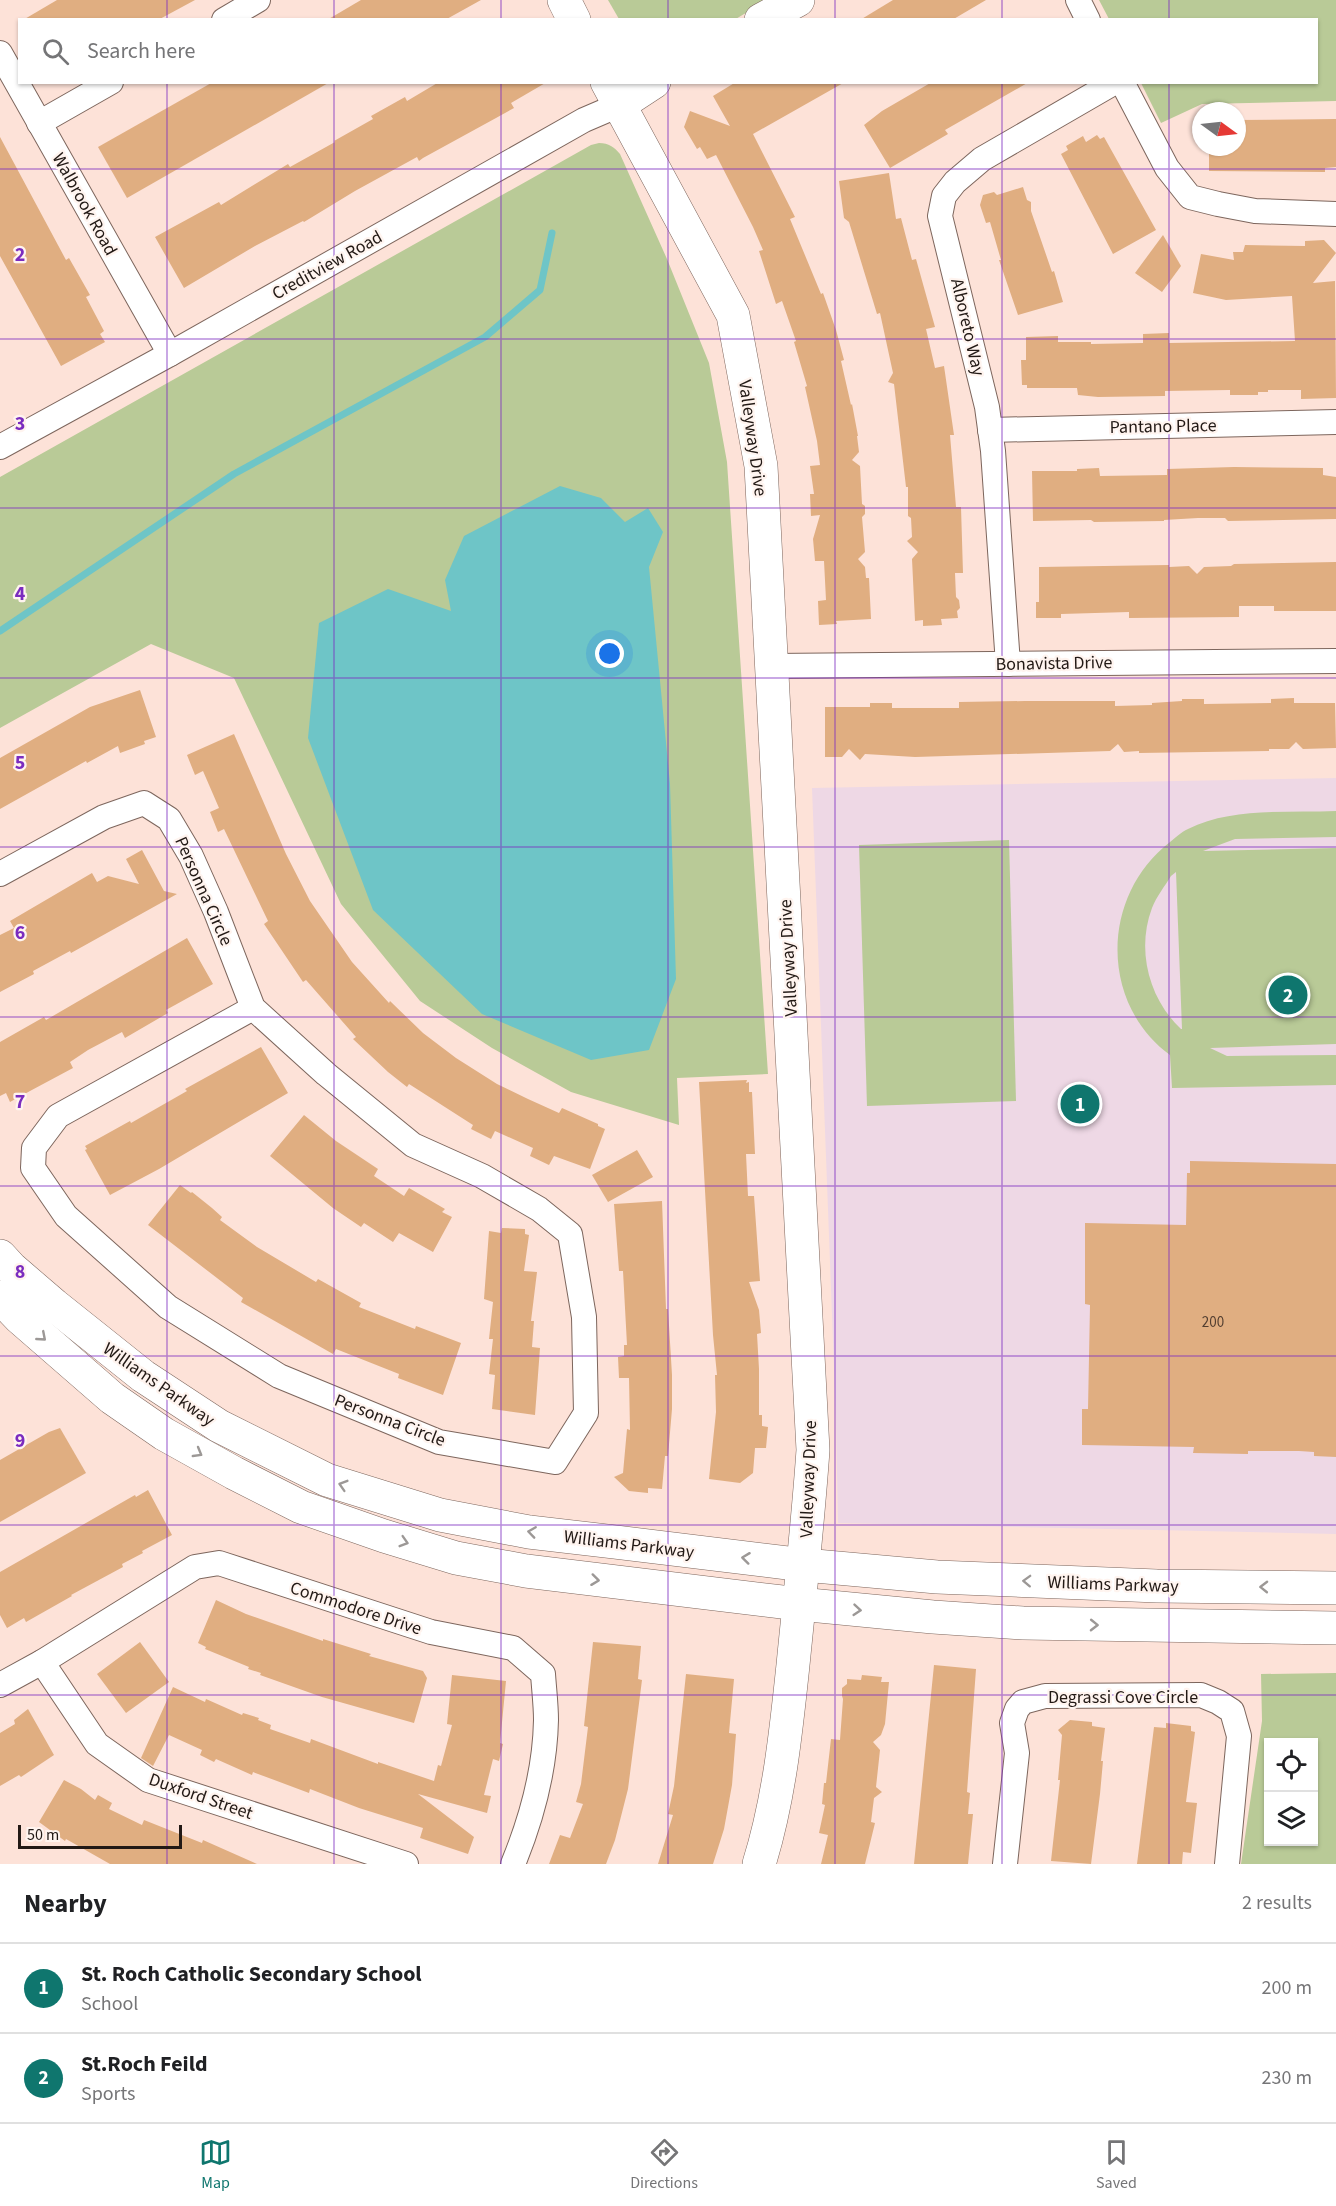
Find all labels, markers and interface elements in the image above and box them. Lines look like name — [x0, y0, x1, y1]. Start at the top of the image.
search box — [18, 18, 1318, 84]
icon: search — [39, 35, 72, 68]
text: Search here — [87, 35, 195, 67]
north arrow — [1192, 102, 1246, 156]
street label: Walbrook Road — [46, 148, 123, 260]
street label: Creditview Road — [267, 225, 387, 306]
text: 2 — [15, 241, 25, 269]
street label: Alboreto Way — [944, 276, 991, 379]
street label: Valleyway Drive — [732, 378, 773, 498]
text: 3 — [15, 410, 25, 438]
street label: Pantano Place — [1109, 413, 1217, 440]
text: 4 — [15, 580, 26, 608]
your location — [595, 639, 624, 668]
street label: Bonavista Drive — [995, 650, 1113, 677]
text: 5 — [15, 749, 25, 777]
street label: Personna Circle — [168, 833, 239, 950]
street label: Valleyway Drive — [773, 899, 804, 1017]
text: 6 — [15, 919, 25, 947]
pin: 2 — [1268, 972, 1308, 1018]
pin: 1 — [1060, 1082, 1100, 1126]
text: 7 — [15, 1088, 25, 1116]
text: 8 — [15, 1258, 25, 1286]
house number: 200 — [1202, 1312, 1224, 1333]
one-way arrow — [35, 1330, 46, 1341]
street label: Williams Parkway — [98, 1337, 220, 1433]
street label: Personna Circle — [331, 1388, 449, 1453]
street label: Valleyway Drive — [794, 1420, 823, 1538]
text: 9 — [15, 1427, 25, 1455]
one-way arrow — [192, 1446, 202, 1457]
one-way arrow — [338, 1480, 349, 1492]
street label: Williams Parkway — [562, 1524, 696, 1565]
one-way arrow — [527, 1526, 537, 1538]
one-way arrow — [398, 1535, 409, 1547]
one-way arrow — [742, 1552, 751, 1565]
street label: Williams Parkway — [1047, 1570, 1180, 1599]
one-way arrow — [591, 1573, 600, 1585]
street label: Commodore Drive — [287, 1575, 425, 1642]
one-way arrow — [1022, 1575, 1031, 1587]
one-way arrow — [1259, 1581, 1268, 1593]
one-way arrow — [853, 1603, 862, 1616]
one-way arrow — [1089, 1618, 1098, 1631]
street label: Degrassi Cove Circle — [1048, 1685, 1198, 1710]
map controls — [1264, 1738, 1318, 1846]
button: locate — [1264, 1738, 1318, 1792]
street label: Duxford Street — [145, 1767, 256, 1826]
button: layers — [1264, 1792, 1318, 1846]
scale bar — [18, 1822, 182, 1850]
text: 50 m — [27, 1824, 59, 1846]
text: Nearby — [24, 1885, 107, 1922]
text: 2 results — [1242, 1889, 1312, 1917]
text: St. Roch Catholic Secondary School — [81, 1958, 422, 1990]
text: 1 — [38, 1974, 49, 2002]
text: 200 m — [1262, 1974, 1312, 2002]
text: School — [81, 1990, 138, 2018]
text: St.Roch Feild — [81, 2048, 208, 2080]
text: 2 — [38, 2064, 49, 2092]
text: 230 m — [1262, 2064, 1312, 2092]
text: Sports — [81, 2080, 136, 2108]
tab: Map — [199, 2136, 232, 2194]
tab: Directions — [630, 2136, 698, 2194]
tab: Saved — [1096, 2136, 1137, 2194]

